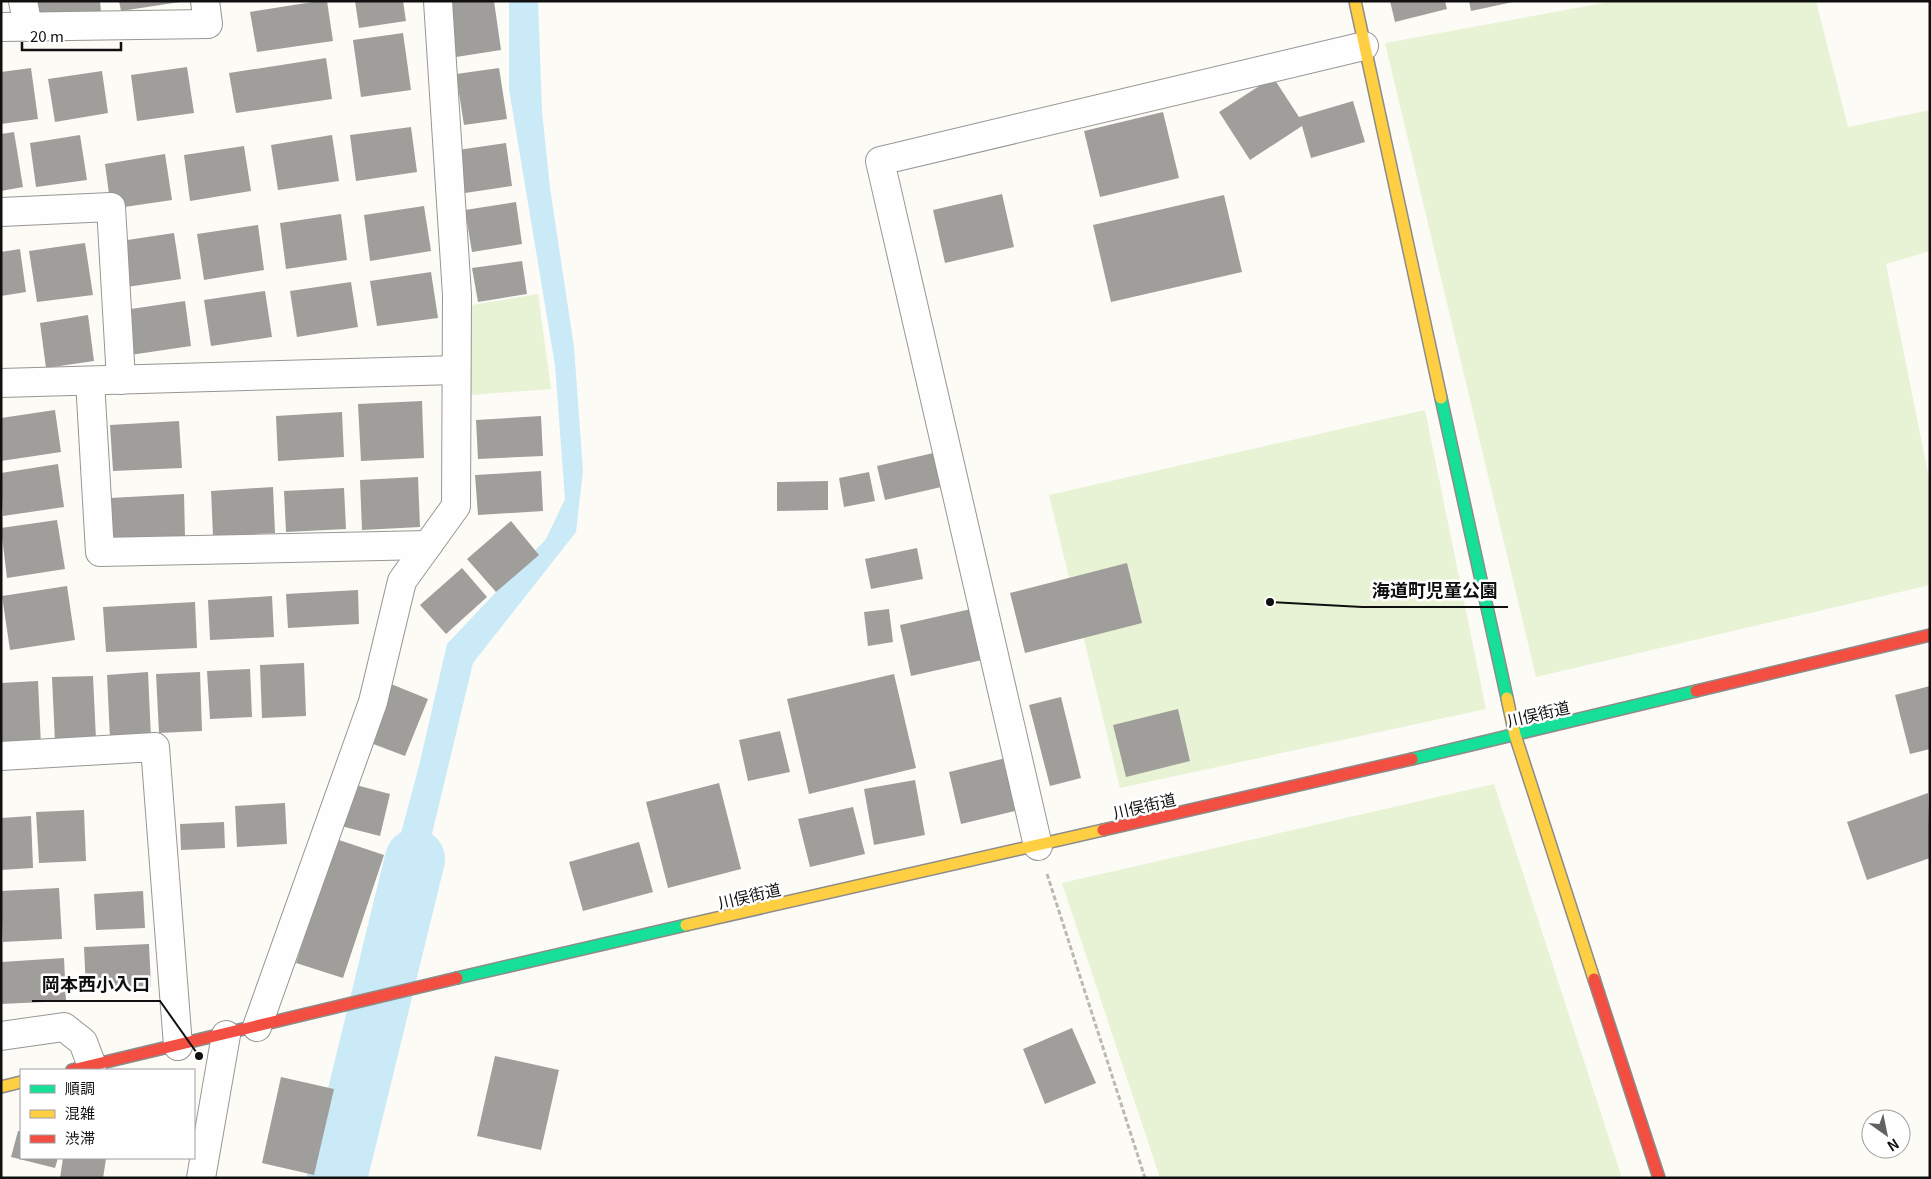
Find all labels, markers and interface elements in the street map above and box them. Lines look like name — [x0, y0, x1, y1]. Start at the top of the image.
scale bar — [22, 20, 121, 52]
text: 20 m — [30, 25, 64, 46]
callout: 海道町児童公園 — [1362, 574, 1508, 607]
text: 海道町児童公園 — [1372, 576, 1498, 602]
street label: 川俣街道 — [1504, 694, 1572, 732]
street label: 川俣街道 — [1110, 786, 1178, 824]
street label: 川俣街道 — [715, 876, 783, 914]
callout: 岡本西小入口 — [32, 968, 160, 1001]
text: 岡本西小入口 — [42, 970, 150, 996]
legend — [20, 1069, 195, 1159]
text: 順調 — [65, 1077, 95, 1098]
text: 混雑 — [65, 1102, 95, 1123]
north arrow — [1861, 1109, 1911, 1159]
text: 渋滞 — [65, 1127, 95, 1148]
text: N — [1884, 1134, 1903, 1157]

